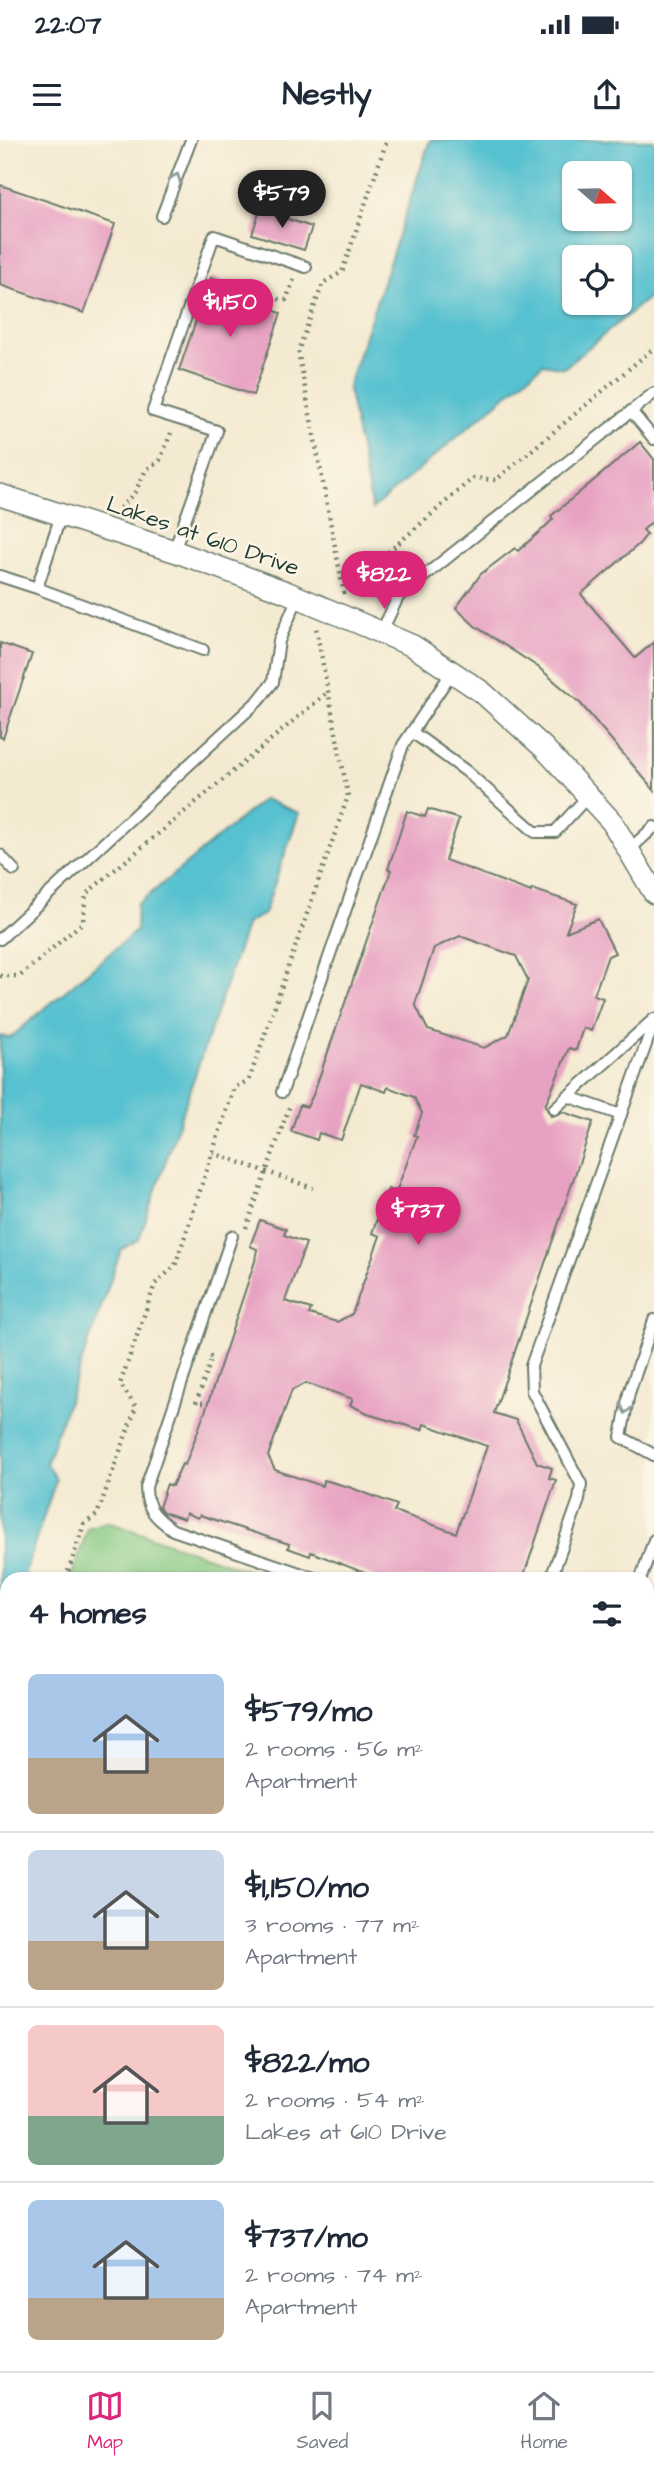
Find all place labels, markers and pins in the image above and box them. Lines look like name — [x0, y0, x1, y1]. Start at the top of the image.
pin: $579 — [241, 171, 323, 230]
pin: $1,150 — [173, 280, 287, 339]
pin: $822 — [343, 552, 425, 611]
pin: $737 — [377, 1188, 459, 1247]

